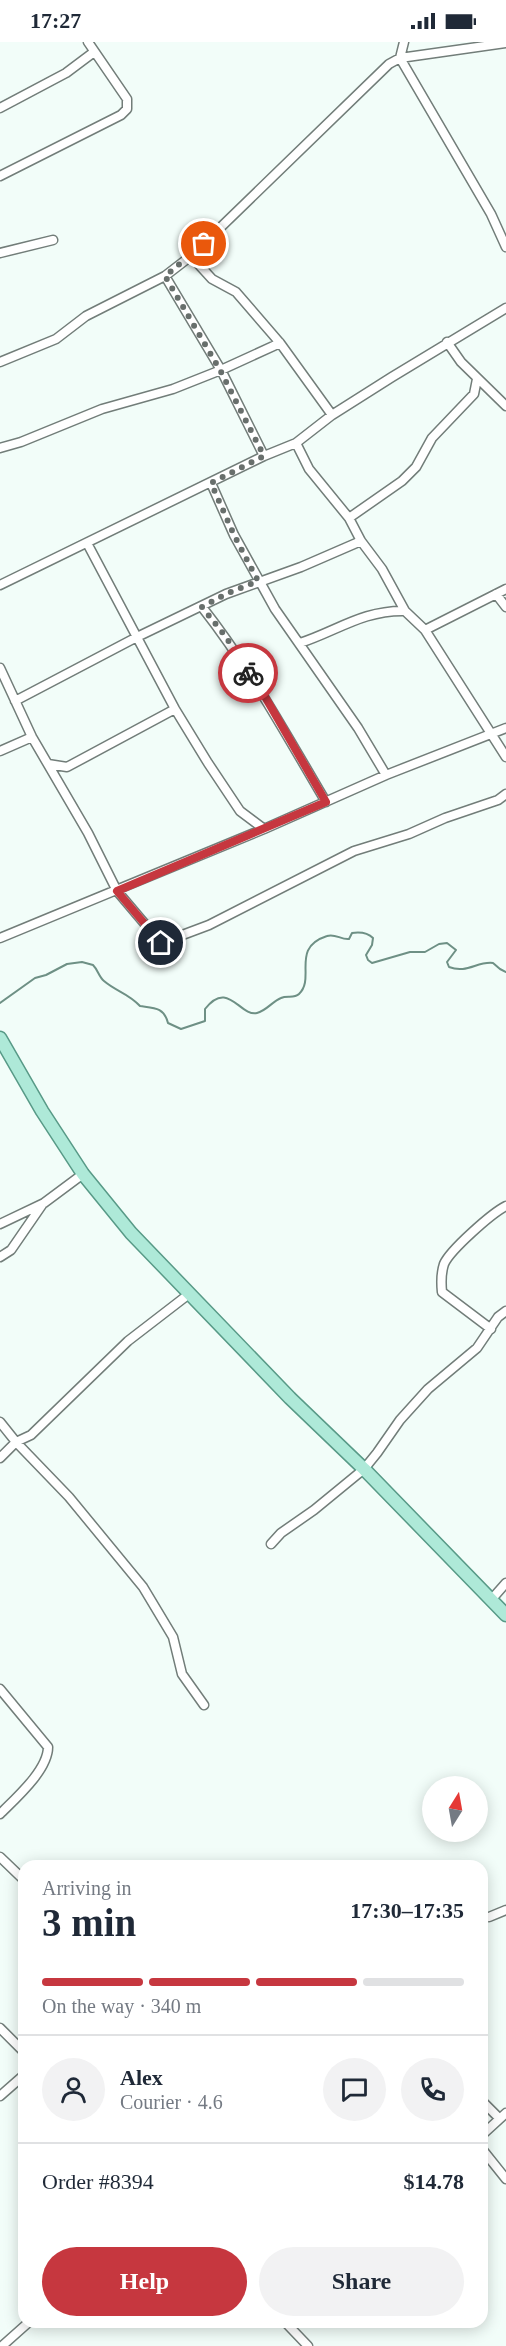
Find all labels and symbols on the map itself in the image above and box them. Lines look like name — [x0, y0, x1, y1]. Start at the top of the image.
pin — [178, 218, 229, 269]
courier — [218, 643, 278, 703]
pin — [135, 917, 186, 968]
north arrow — [422, 1776, 488, 1842]

